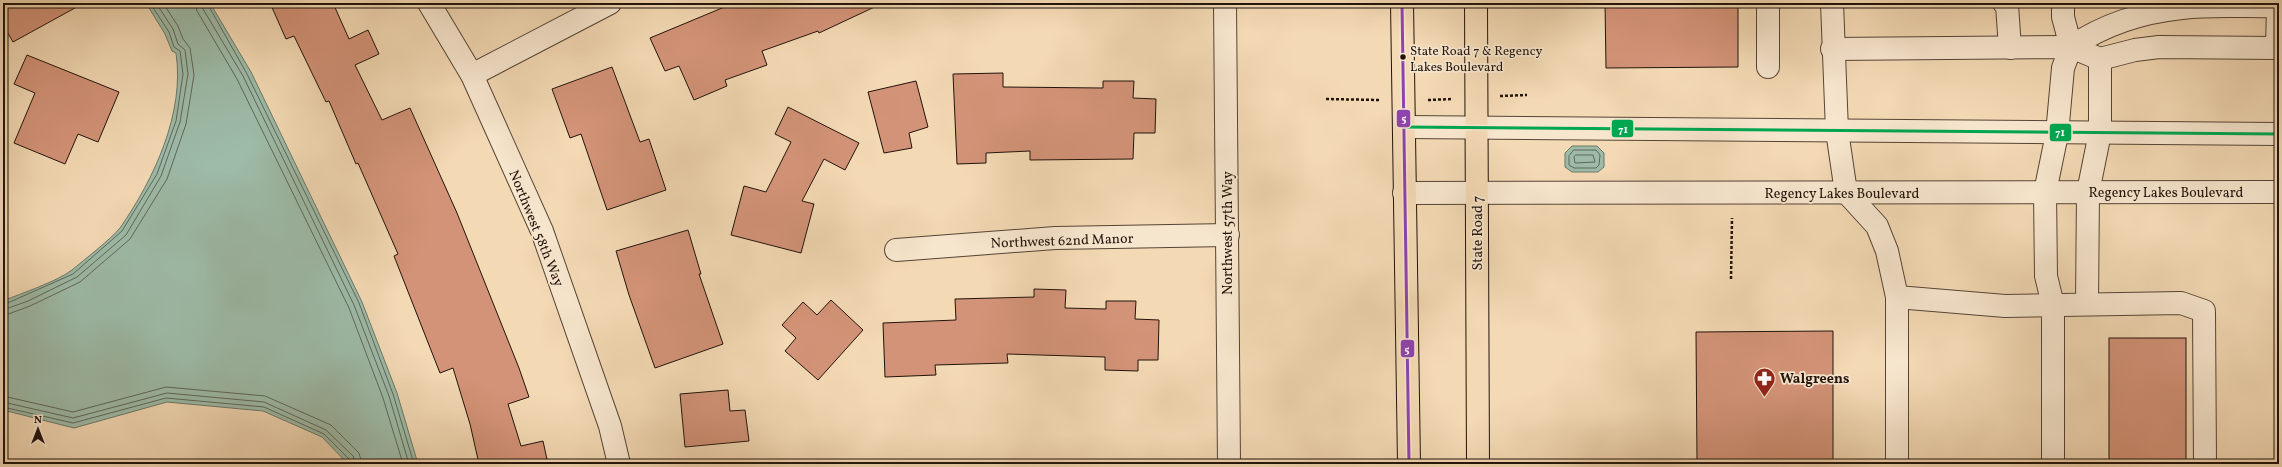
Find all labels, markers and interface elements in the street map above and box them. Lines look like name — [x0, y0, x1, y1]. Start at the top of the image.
place label: State Road 7 & Regency Lakes Boulevard — [1410, 43, 1543, 77]
marker: State Road 7 & Regency Lakes Boulevard — [1398, 52, 1408, 62]
line badge: 5 — [1396, 109, 1411, 128]
text: 5 — [1401, 112, 1407, 127]
line badge: 71 — [1611, 119, 1634, 138]
text: 71 — [1618, 123, 1628, 138]
line badge: 71 — [2049, 123, 2072, 142]
text: 71 — [2055, 126, 2065, 141]
street label: Northwest 58th Way — [504, 167, 568, 290]
street label: Northwest 57th Way — [1219, 171, 1238, 295]
street label: Regency Lakes Boulevard — [2089, 184, 2244, 203]
street label: Regency Lakes Boulevard — [1765, 185, 1920, 204]
street label: State Road 7 — [1469, 195, 1488, 270]
street label: Northwest 62nd Manor — [990, 230, 1134, 253]
line badge: 5 — [1400, 339, 1415, 358]
text: 5 — [1404, 343, 1410, 358]
pharmacy icon: Walgreens — [1752, 365, 1778, 398]
place label: Walgreens — [1780, 370, 1850, 389]
north arrow — [18, 409, 58, 449]
text: N — [34, 413, 42, 428]

